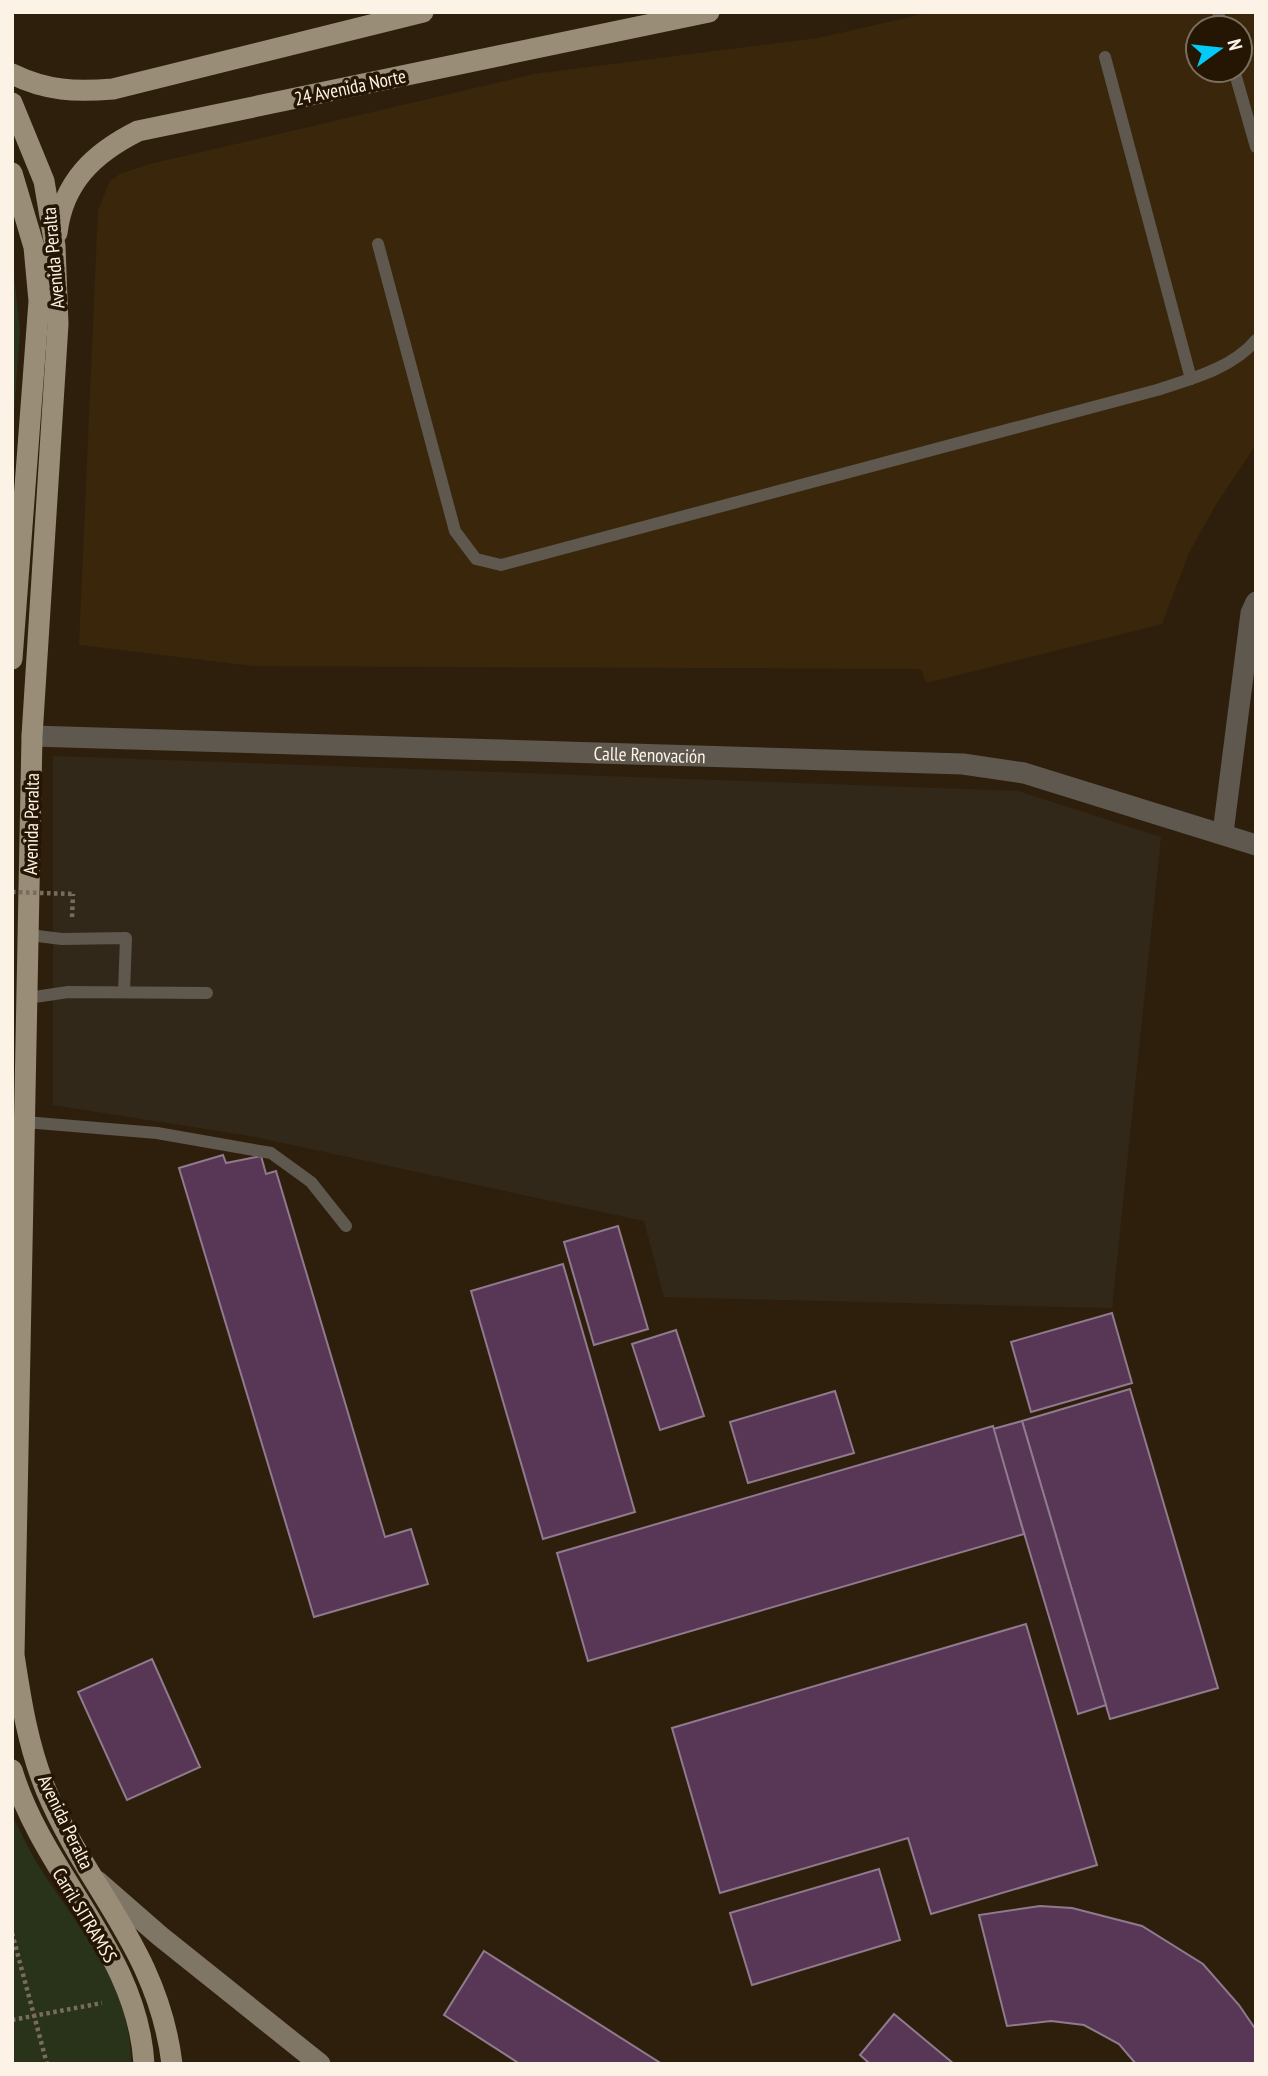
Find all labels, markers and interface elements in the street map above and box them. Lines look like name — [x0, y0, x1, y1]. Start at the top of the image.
north arrow — [1184, 14, 1254, 84]
text: N — [1223, 37, 1248, 53]
street label: 24 Avenida Norte — [292, 63, 408, 111]
street label: Avenida Peralta — [37, 206, 69, 310]
street label: Calle Renovación — [593, 741, 706, 768]
street label: Avenida Peralta — [18, 773, 44, 875]
street label: Avenida Peralta — [33, 1771, 99, 1873]
street label: Carril SITRAMSS — [47, 1863, 123, 1967]

